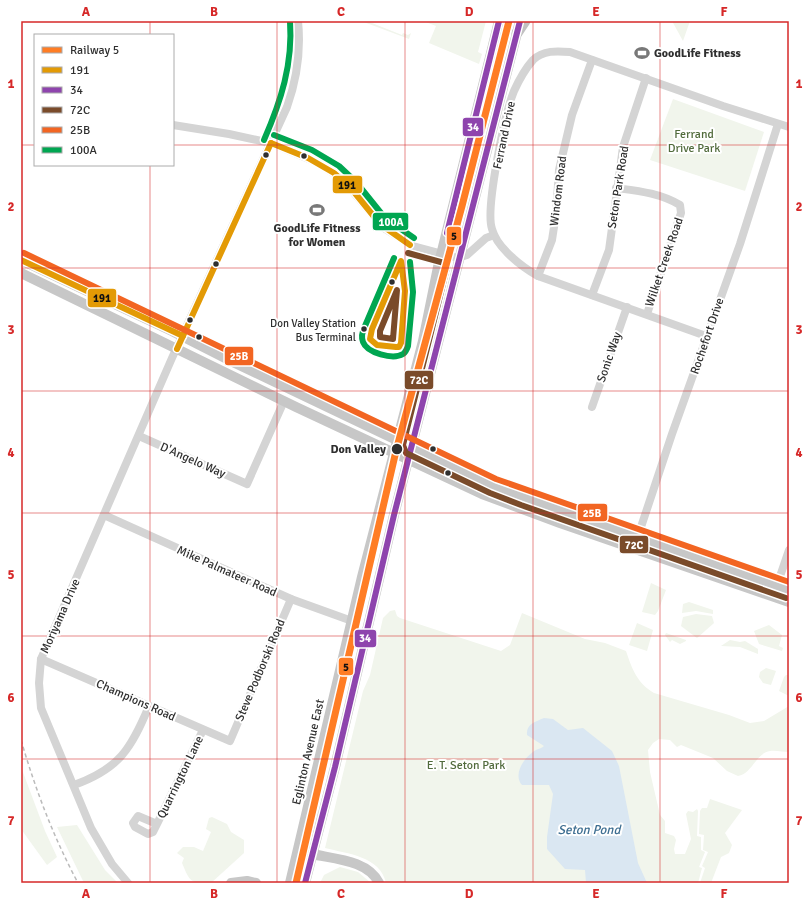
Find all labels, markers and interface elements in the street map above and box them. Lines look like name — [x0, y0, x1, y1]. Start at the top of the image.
text: A — [82, 4, 91, 20]
text: B — [210, 4, 218, 20]
text: C — [337, 4, 345, 20]
text: D — [465, 4, 474, 20]
text: E — [592, 4, 600, 20]
text: F — [721, 4, 728, 20]
legend — [34, 34, 174, 166]
text: Railway 5 — [70, 43, 119, 58]
sports icon: GoodLife Fitness — [633, 44, 651, 62]
place label: GoodLife Fitness — [654, 46, 742, 61]
text: 191 — [70, 63, 89, 78]
text: 1 — [7, 76, 15, 92]
text: 1 — [795, 76, 803, 92]
text: 34 — [70, 83, 83, 98]
street label: Ferrand Drive — [490, 100, 519, 170]
text: 72C — [70, 103, 90, 118]
line badge: 34 — [462, 117, 484, 137]
text: 34 — [467, 121, 479, 134]
text: 25B — [70, 123, 90, 138]
park label: Ferrand Drive Park — [668, 127, 720, 156]
text: 100A — [70, 143, 97, 158]
street label: Seton Park Road — [605, 145, 632, 230]
unlabelled marker — [261, 150, 271, 160]
unlabelled marker — [299, 151, 309, 161]
street label: Windom Road — [547, 155, 570, 227]
line badge: 191 — [332, 175, 363, 194]
text: 191 — [338, 179, 356, 192]
text: 2 — [7, 199, 15, 215]
text: 2 — [795, 199, 803, 215]
sports icon: GoodLife Fitness for Women — [308, 201, 326, 219]
line badge: 100A — [372, 212, 409, 231]
text: 100A — [379, 216, 403, 229]
street label: Wilket Creek Road — [642, 216, 687, 309]
place label: GoodLife Fitness for Women — [274, 221, 361, 250]
line badge: 5 — [446, 226, 462, 246]
text: 5 — [451, 230, 457, 243]
unlabelled marker — [211, 259, 221, 269]
unlabelled marker — [387, 277, 397, 287]
line badge: 191 — [87, 288, 117, 308]
text: 191 — [93, 292, 111, 305]
street label: Rochefort Drive — [687, 296, 728, 376]
unlabelled marker — [185, 315, 195, 325]
place label: Don Valley Station Bus Terminal — [270, 317, 356, 344]
text: 3 — [7, 322, 15, 338]
text: 3 — [795, 322, 803, 338]
marker: Don Valley Station Bus Terminal — [359, 324, 369, 334]
street label: Sonic Way — [594, 330, 625, 384]
unlabelled marker — [194, 332, 204, 342]
line badge: 25B — [224, 346, 254, 366]
text: 25B — [230, 350, 249, 363]
line badge: 72C — [404, 370, 434, 390]
text: 72C — [410, 374, 429, 387]
street label: D'Angelo Way — [158, 439, 228, 482]
place label: Don Valley — [330, 442, 386, 457]
marker: Don Valley — [390, 442, 404, 456]
unlabelled marker — [428, 444, 438, 454]
text: 4 — [7, 445, 15, 461]
text: 4 — [795, 445, 803, 461]
unlabelled marker — [443, 468, 453, 478]
line badge: 25B — [577, 503, 608, 522]
text: 25B — [583, 507, 602, 520]
line badge: 72C — [619, 535, 649, 554]
text: 72C — [625, 539, 644, 552]
street label: Mike Palmateer Road — [174, 543, 279, 600]
text: 5 — [7, 567, 15, 583]
text: 5 — [795, 567, 803, 583]
street label: Moriyama Drive — [37, 576, 84, 656]
street label: Steve Podborski Road — [232, 617, 289, 723]
line badge: 34 — [354, 629, 377, 648]
text: 34 — [359, 632, 371, 645]
line badge: 5 — [338, 657, 354, 676]
text: 5 — [343, 661, 349, 674]
street label: Champions Road — [94, 676, 178, 725]
text: 6 — [7, 690, 15, 706]
text: 6 — [795, 690, 803, 706]
street label: Eglinton Avenue East — [289, 698, 328, 807]
street label: Quarrington Lane — [154, 734, 207, 821]
park label: E. T. Seton Park — [427, 758, 505, 773]
text: 7 — [7, 813, 15, 829]
text: 7 — [795, 813, 803, 829]
water label: Seton Pond — [558, 822, 622, 838]
text: A — [82, 886, 91, 902]
text: B — [210, 886, 218, 902]
text: C — [337, 886, 345, 902]
text: D — [465, 886, 474, 902]
text: E — [592, 886, 600, 902]
text: F — [721, 886, 728, 902]

